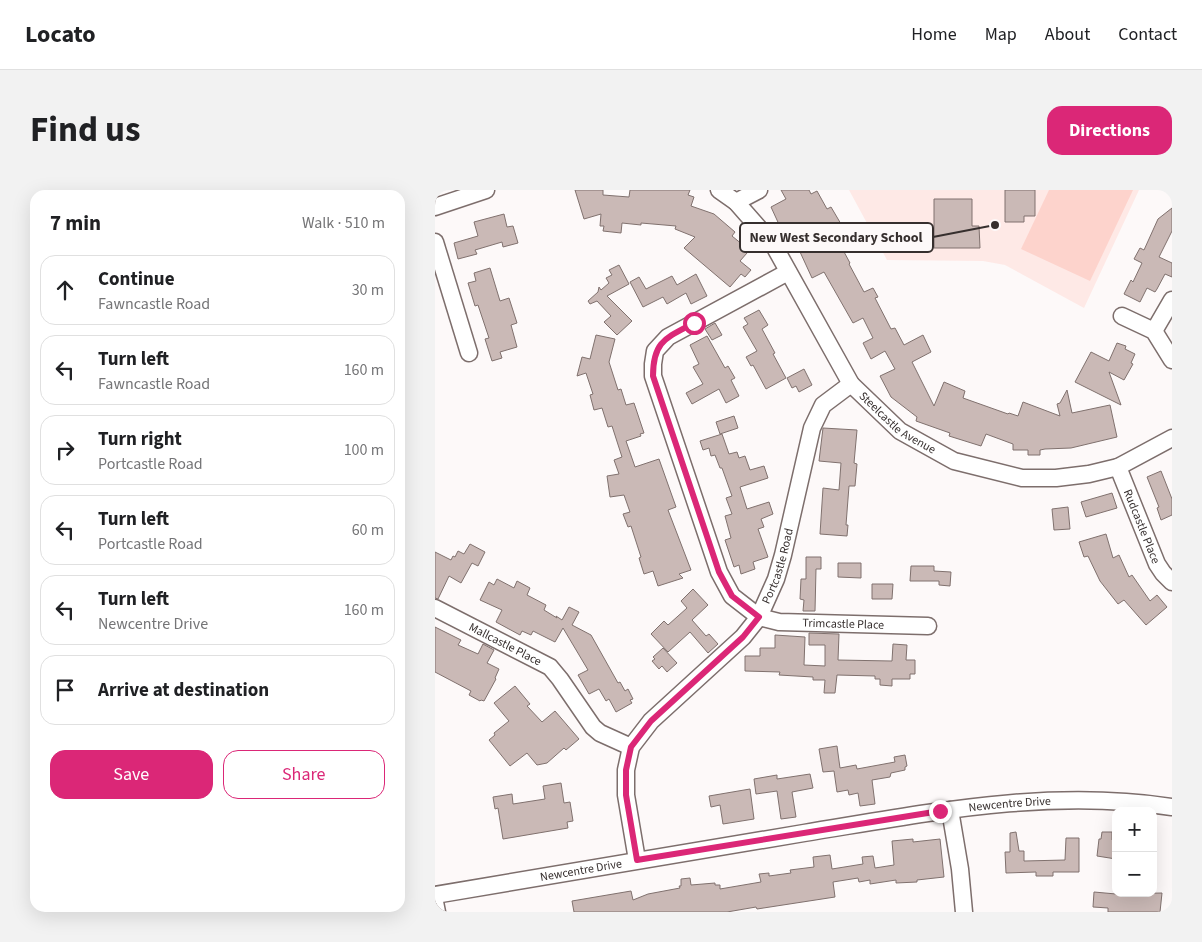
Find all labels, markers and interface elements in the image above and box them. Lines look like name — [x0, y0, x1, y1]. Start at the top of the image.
text: Locato — [25, 17, 96, 52]
text: Home — [911, 22, 957, 47]
text: Map — [985, 22, 1017, 47]
text: About — [1045, 22, 1090, 47]
text: Contact — [1118, 22, 1177, 47]
text: Find us — [30, 105, 140, 155]
button: Directions — [1047, 106, 1172, 155]
text: 7 min — [50, 208, 101, 238]
text: Walk · 510 m — [302, 212, 385, 234]
callout: New West Secondary School — [740, 223, 933, 252]
text: New West Secondary School — [750, 228, 922, 248]
text: Continue — [98, 266, 175, 293]
icon: ahead — [51, 276, 79, 304]
text: 30 m — [352, 279, 384, 301]
text: Fawncastle Road — [98, 293, 210, 315]
route start — [683, 312, 706, 335]
text: Turn left — [98, 346, 169, 373]
icon: left — [51, 356, 79, 384]
text: 160 m — [344, 359, 384, 381]
text: Fawncastle Road — [98, 373, 210, 395]
street label: Steelcastle Avenue — [855, 388, 939, 458]
text: Turn right — [98, 426, 182, 453]
icon: right — [51, 436, 79, 464]
text: 100 m — [344, 439, 384, 461]
text: Portcastle Road — [98, 453, 203, 475]
street label: Rudcastle Place — [1119, 487, 1164, 566]
text: Turn left — [98, 506, 169, 533]
icon: left — [51, 516, 79, 544]
text: 60 m — [352, 519, 384, 541]
street label: Portcastle Road — [758, 527, 798, 607]
text: Portcastle Road — [98, 533, 203, 555]
text: Turn left — [98, 586, 169, 613]
icon: left — [51, 596, 79, 624]
text: 160 m — [344, 599, 384, 621]
text: Newcentre Drive — [98, 613, 208, 635]
street label: Trimcastle Place — [802, 615, 884, 634]
street label: Mallcastle Place — [466, 619, 544, 670]
icon: arrive — [51, 676, 79, 704]
text: Arrive at destination — [98, 677, 269, 704]
button: Save — [50, 750, 213, 799]
button: Share — [223, 750, 385, 799]
street label: Newcentre Drive — [968, 793, 1051, 816]
route end — [929, 800, 952, 823]
map controls — [1112, 807, 1157, 897]
button: + — [1112, 807, 1157, 852]
button: − — [1112, 852, 1157, 897]
street label: Newcentre Drive — [539, 855, 623, 886]

